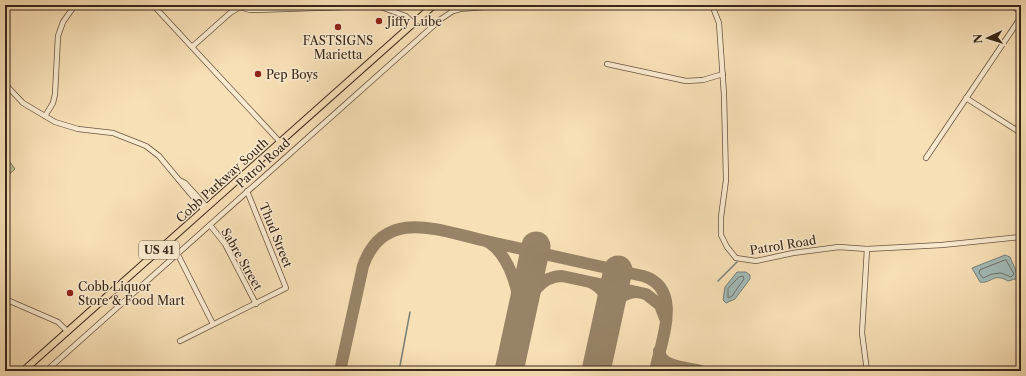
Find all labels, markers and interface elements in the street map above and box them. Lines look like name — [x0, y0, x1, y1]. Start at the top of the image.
place label: Jiffy Lube — [385, 14, 442, 29]
marker: Jiffy Lube — [374, 16, 384, 26]
north arrow — [968, 18, 1008, 58]
marker: FASTSIGNS Marietta — [333, 22, 343, 32]
place label: FASTSIGNS Marietta — [303, 33, 373, 62]
text: N — [971, 33, 985, 44]
place label: Pep Boys — [266, 67, 318, 82]
marker: Pep Boys — [253, 69, 263, 79]
street label: Cobb Parkway South — [173, 134, 272, 225]
street label: Patrol Road — [233, 135, 293, 191]
street label: Thud Street — [256, 200, 296, 270]
street label: Sabre Street — [218, 225, 266, 294]
street label: Patrol Road — [749, 232, 818, 258]
road number: US 41 — [139, 241, 179, 259]
place label: Cobb Liquor Store & Food Mart — [78, 279, 185, 308]
marker: Cobb Liquor Store & Food Mart — [65, 288, 75, 298]

